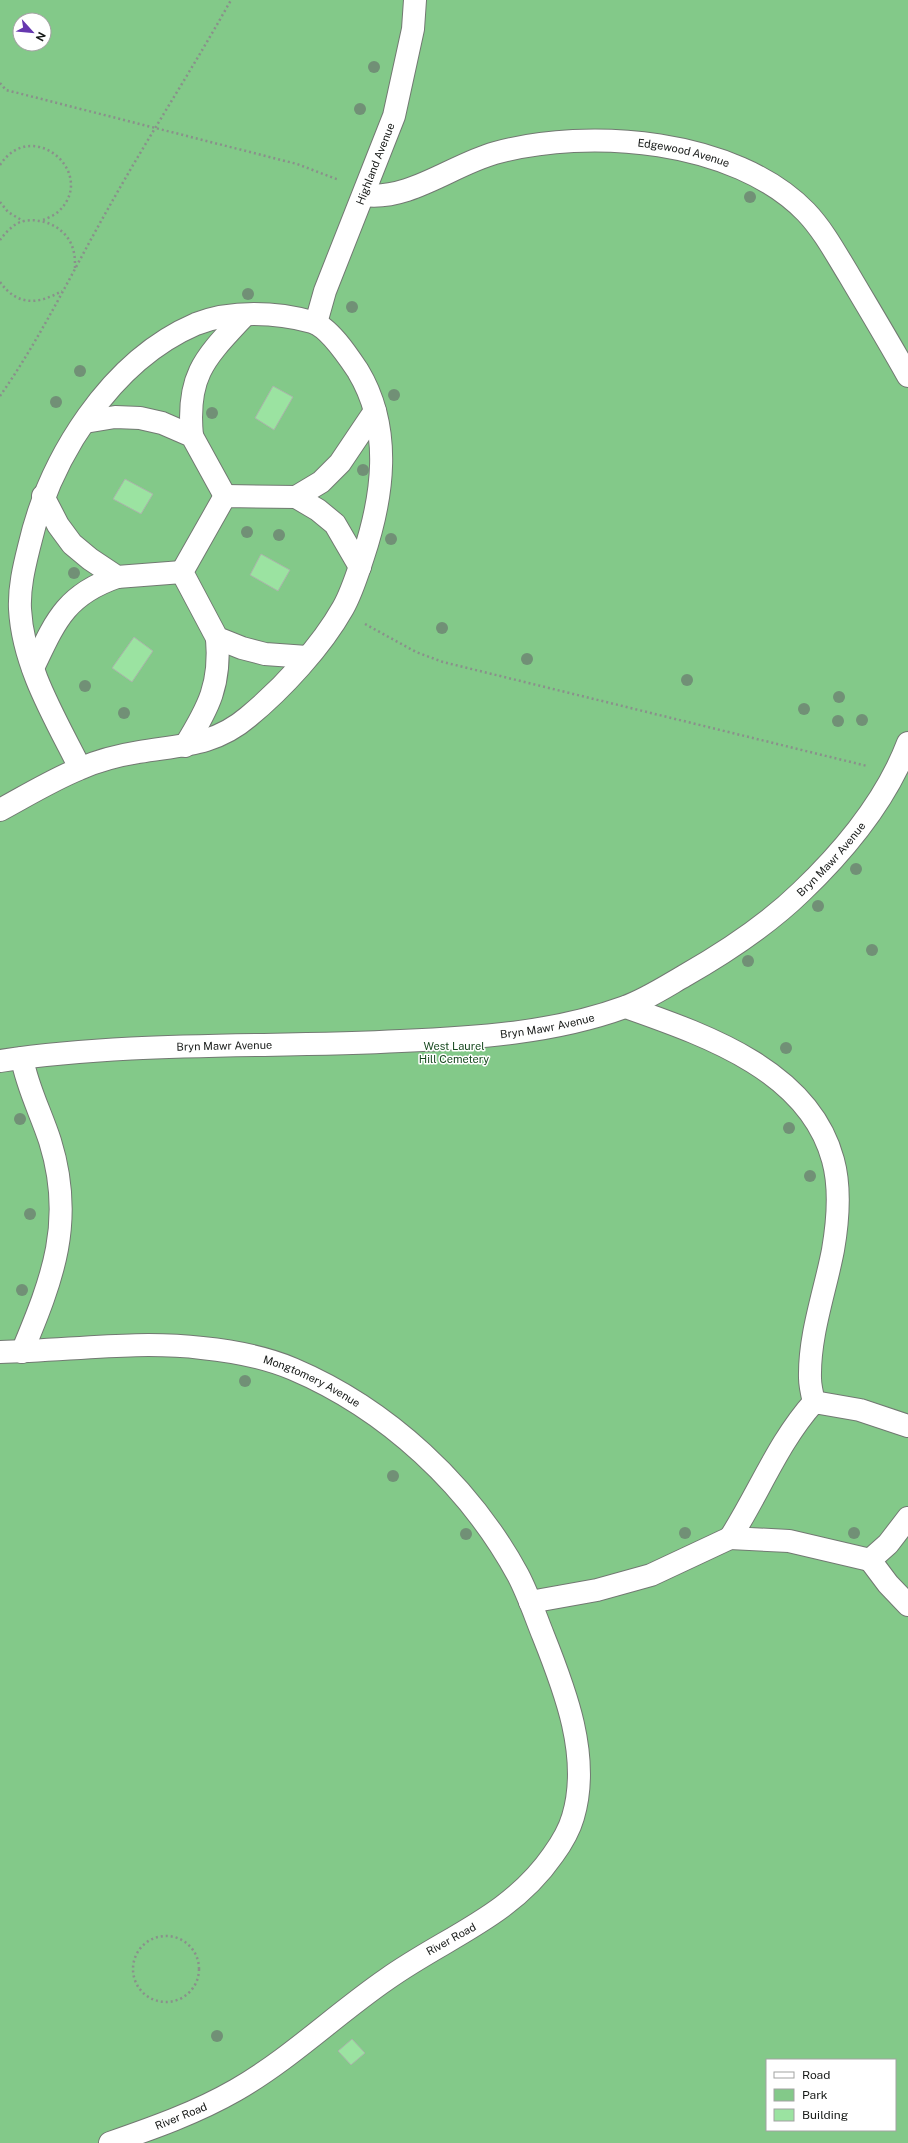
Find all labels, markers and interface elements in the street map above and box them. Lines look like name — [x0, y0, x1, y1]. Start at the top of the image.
north arrow — [12, 12, 52, 52]
text: N — [34, 30, 48, 43]
street label: Highland Avenue — [354, 121, 397, 207]
street label: Edgewood Avenue — [637, 137, 731, 169]
street label: Bryn Mawr Avenue — [794, 820, 868, 899]
street label: Bryn Mawr Avenue — [499, 1011, 596, 1040]
street label: Bryn Mawr Avenue — [176, 1039, 272, 1053]
park label: West Laurel Hill Cemetery — [419, 1040, 489, 1065]
street label: Mongtomery Avenue — [262, 1353, 362, 1409]
street label: River Road — [424, 1920, 478, 1958]
legend — [766, 2059, 896, 2131]
text: Road — [802, 2068, 830, 2082]
text: Park — [802, 2088, 828, 2102]
street label: River Road — [153, 2100, 209, 2132]
text: Building — [802, 2108, 848, 2122]

